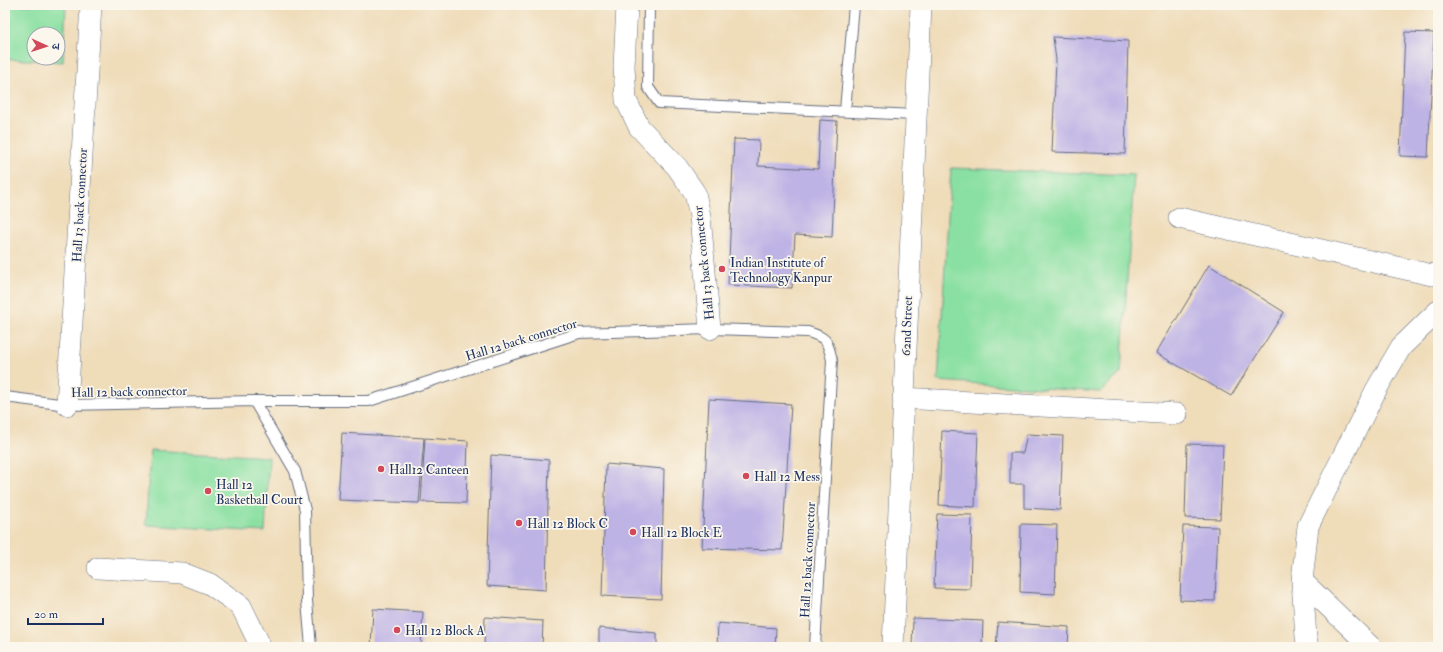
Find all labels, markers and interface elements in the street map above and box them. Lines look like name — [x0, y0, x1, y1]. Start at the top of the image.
north arrow — [26, 26, 66, 66]
text: उ — [49, 42, 62, 51]
street label: Hall 13 back connector — [69, 147, 91, 263]
street label: Hall 13 back connector — [690, 205, 718, 321]
place label: Indian Institute of Technology Kanpur — [730, 255, 832, 287]
marker: Indian Institute of Technology Kanpur — [717, 264, 727, 274]
street label: 62nd Street — [898, 296, 916, 356]
street label: Hall 12 back connector — [463, 315, 579, 365]
street label: Hall 12 back connector — [71, 383, 187, 401]
place label: Hall12 Canteen — [389, 462, 469, 478]
marker: Hall12 Canteen — [376, 464, 386, 474]
place label: Hall 12 Mess — [754, 469, 821, 485]
marker: Hall 12 Mess — [741, 471, 751, 481]
place label: Hall 12 Basketball Court — [216, 477, 303, 508]
marker: Hall 12 Basketball Court — [203, 486, 213, 496]
street label: Hall 12 back connector — [797, 502, 819, 618]
place label: Hall 12 Block C — [527, 516, 608, 532]
marker: Hall 12 Block C — [514, 518, 524, 528]
place label: Hall 12 Block E — [641, 525, 722, 541]
marker: Hall 12 Block E — [628, 527, 638, 537]
scale bar — [28, 600, 103, 626]
text: 20 m — [34, 607, 59, 622]
place label: Hall 12 Block A — [405, 623, 486, 639]
marker: Hall 12 Block A — [392, 625, 402, 635]

